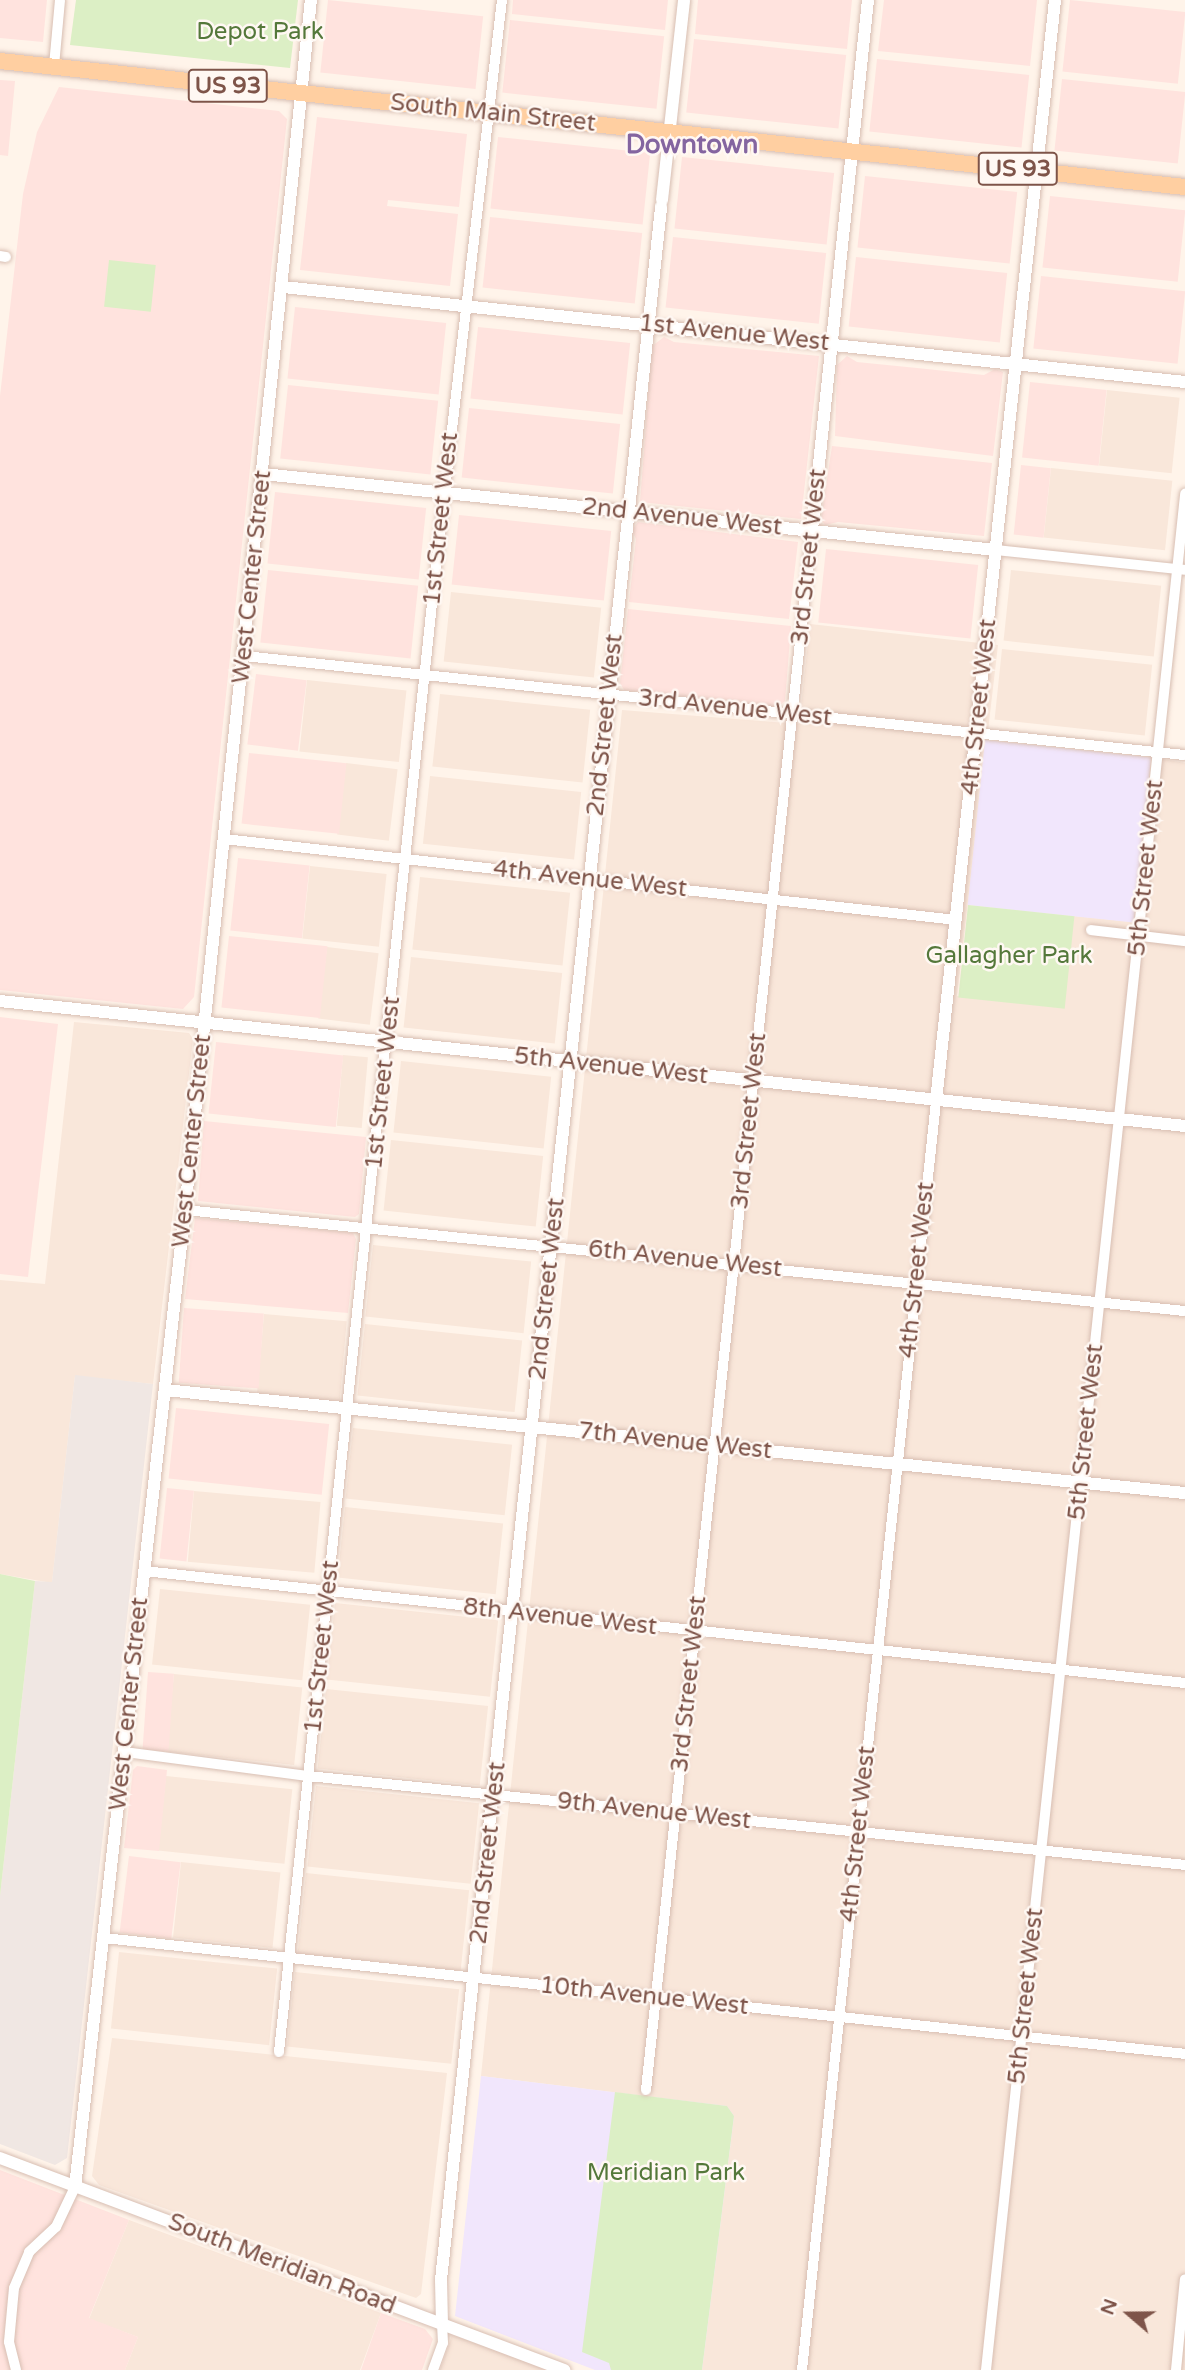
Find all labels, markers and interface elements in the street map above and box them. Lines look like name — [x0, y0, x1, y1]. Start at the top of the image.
park label: Depot Park — [196, 18, 324, 46]
road number: US 93 — [188, 66, 268, 106]
street label: South Main Street — [389, 88, 597, 138]
district label: Downtown — [626, 129, 758, 161]
road number: US 93 — [978, 150, 1058, 188]
street label: 1st Avenue West — [637, 309, 831, 357]
street label: 1st Street West — [418, 431, 464, 607]
street label: 3rd Street West — [785, 467, 833, 647]
street label: West Center Street — [226, 469, 278, 685]
street label: 2nd Avenue West — [581, 492, 783, 542]
street label: 4th Street West — [955, 617, 1003, 797]
street label: 2nd Street West — [581, 632, 629, 818]
street label: 3rd Avenue West — [637, 683, 833, 733]
street label: 5th Street West — [1122, 778, 1170, 958]
street label: 4th Avenue West — [492, 855, 688, 903]
park label: Gallagher Park — [925, 942, 1093, 970]
street label: 1st Street West — [360, 995, 406, 1171]
street label: 3rd Street West — [725, 1031, 773, 1211]
street label: West Center Street — [166, 1033, 218, 1249]
street label: 5th Avenue West — [513, 1042, 709, 1090]
street label: 4th Street West — [893, 1180, 941, 1360]
street label: 2nd Street West — [523, 1196, 571, 1382]
street label: 6th Avenue West — [587, 1235, 783, 1283]
street label: 5th Street West — [1062, 1342, 1110, 1522]
street label: 7th Avenue West — [577, 1417, 773, 1465]
street label: 1st Street West — [299, 1559, 345, 1735]
street label: 8th Avenue West — [462, 1593, 658, 1641]
street label: 3rd Street West — [665, 1594, 713, 1774]
street label: West Center Street — [103, 1596, 155, 1812]
street label: 4th Street West — [834, 1744, 882, 1924]
street label: 2nd Street West — [464, 1760, 512, 1946]
street label: 9th Avenue West — [556, 1787, 752, 1835]
street label: 5th Street West — [1002, 1906, 1050, 2086]
street label: 10th Avenue West — [538, 1971, 750, 2021]
park label: Meridian Park — [587, 2159, 745, 2187]
street label: South Meridian Road — [164, 2207, 400, 2321]
north arrow — [1094, 2279, 1164, 2349]
text: N — [1096, 2296, 1122, 2318]

